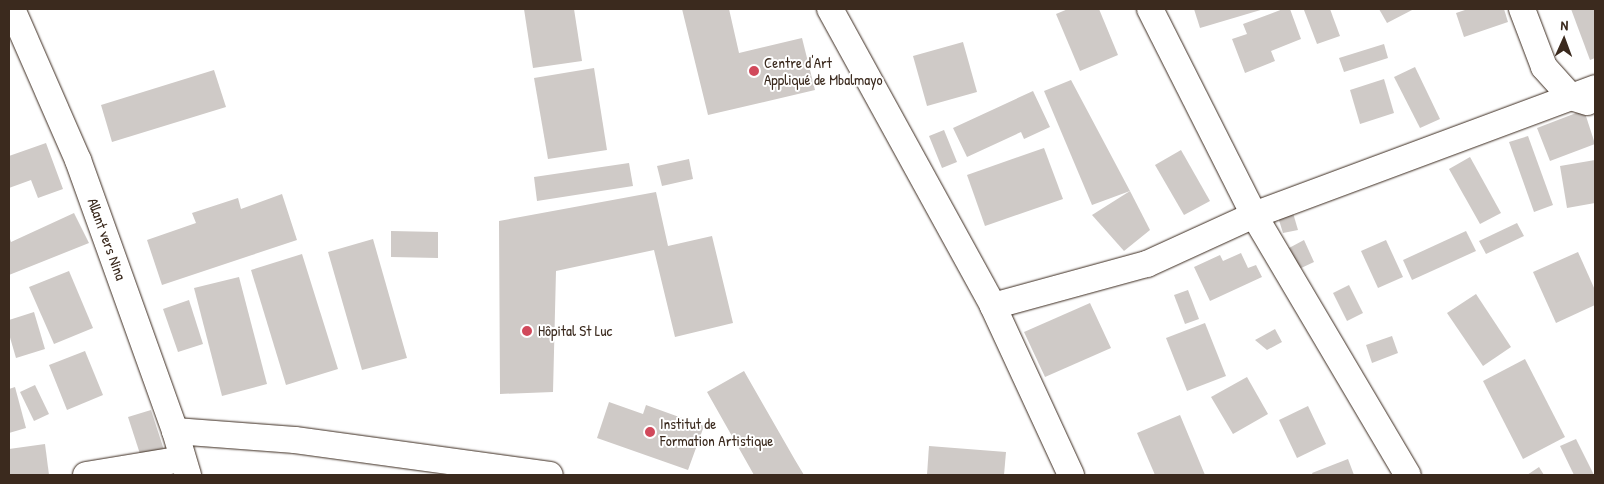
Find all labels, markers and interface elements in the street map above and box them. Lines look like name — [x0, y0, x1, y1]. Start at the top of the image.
north arrow — [1539, 15, 1589, 65]
text: N — [1560, 15, 1569, 34]
place label: Centre d'Art Appliqué de Mbalmayo — [764, 53, 883, 88]
marker: Centre d'Art Appliqué de Mbalmayo — [748, 65, 760, 77]
street label: Allant vers Nina — [84, 196, 130, 282]
place label: Hôpital St Luc — [538, 322, 612, 340]
marker: Hôpital St Luc — [520, 324, 534, 338]
place label: Institut de Formation Artistique — [660, 414, 773, 449]
marker: Institut de Formation Artistique — [644, 426, 656, 438]

